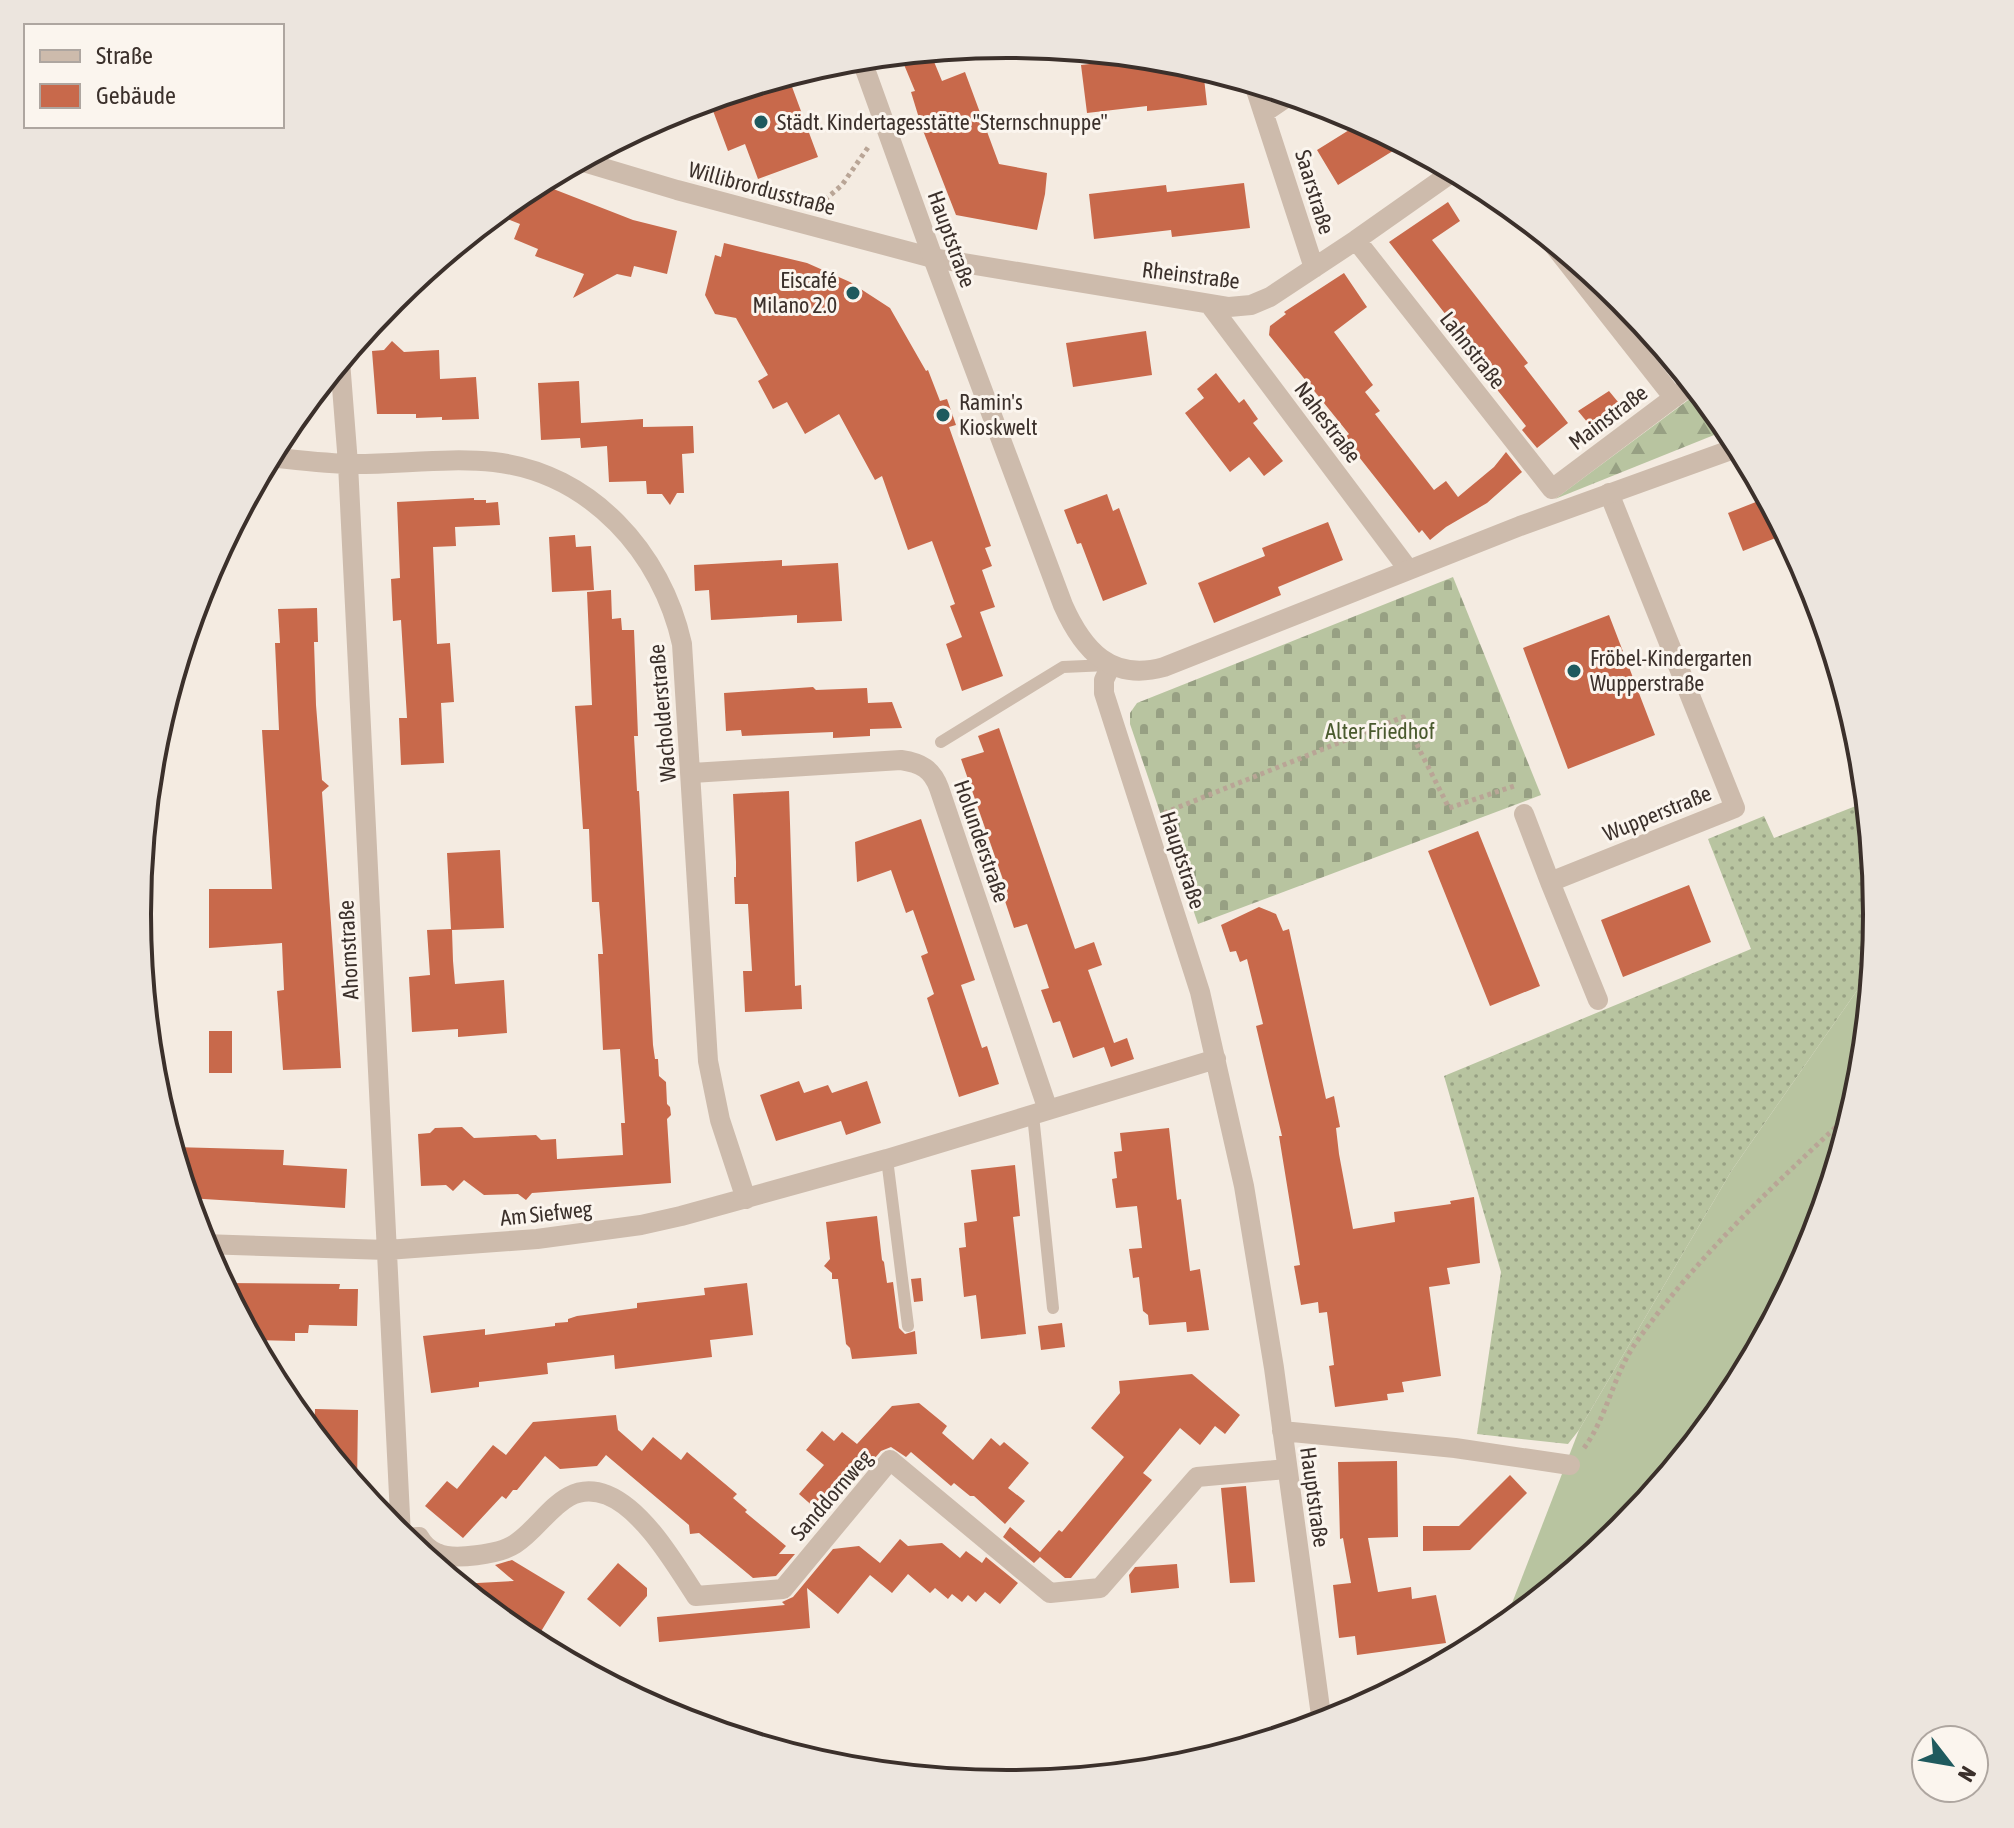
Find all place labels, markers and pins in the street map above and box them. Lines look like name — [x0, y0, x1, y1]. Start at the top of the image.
place label: Städt. Kindertagesstätte "Sternschnuppe" — [777, 109, 1108, 135]
marker: Städt. Kindertagesstätte "Sternschnuppe" — [752, 113, 770, 131]
place label: Eiscafé Milano 2.0 — [753, 267, 837, 318]
marker: Eiscafé Milano 2.0 — [844, 284, 862, 302]
place label: Ramin's Kioskwelt — [959, 389, 1038, 440]
marker: Ramin's Kioskwelt — [934, 406, 952, 424]
place label: Fröbel-Kindergarten Wupperstraße — [1590, 645, 1752, 696]
marker: Fröbel-Kindergarten Wupperstraße — [1565, 662, 1583, 680]

